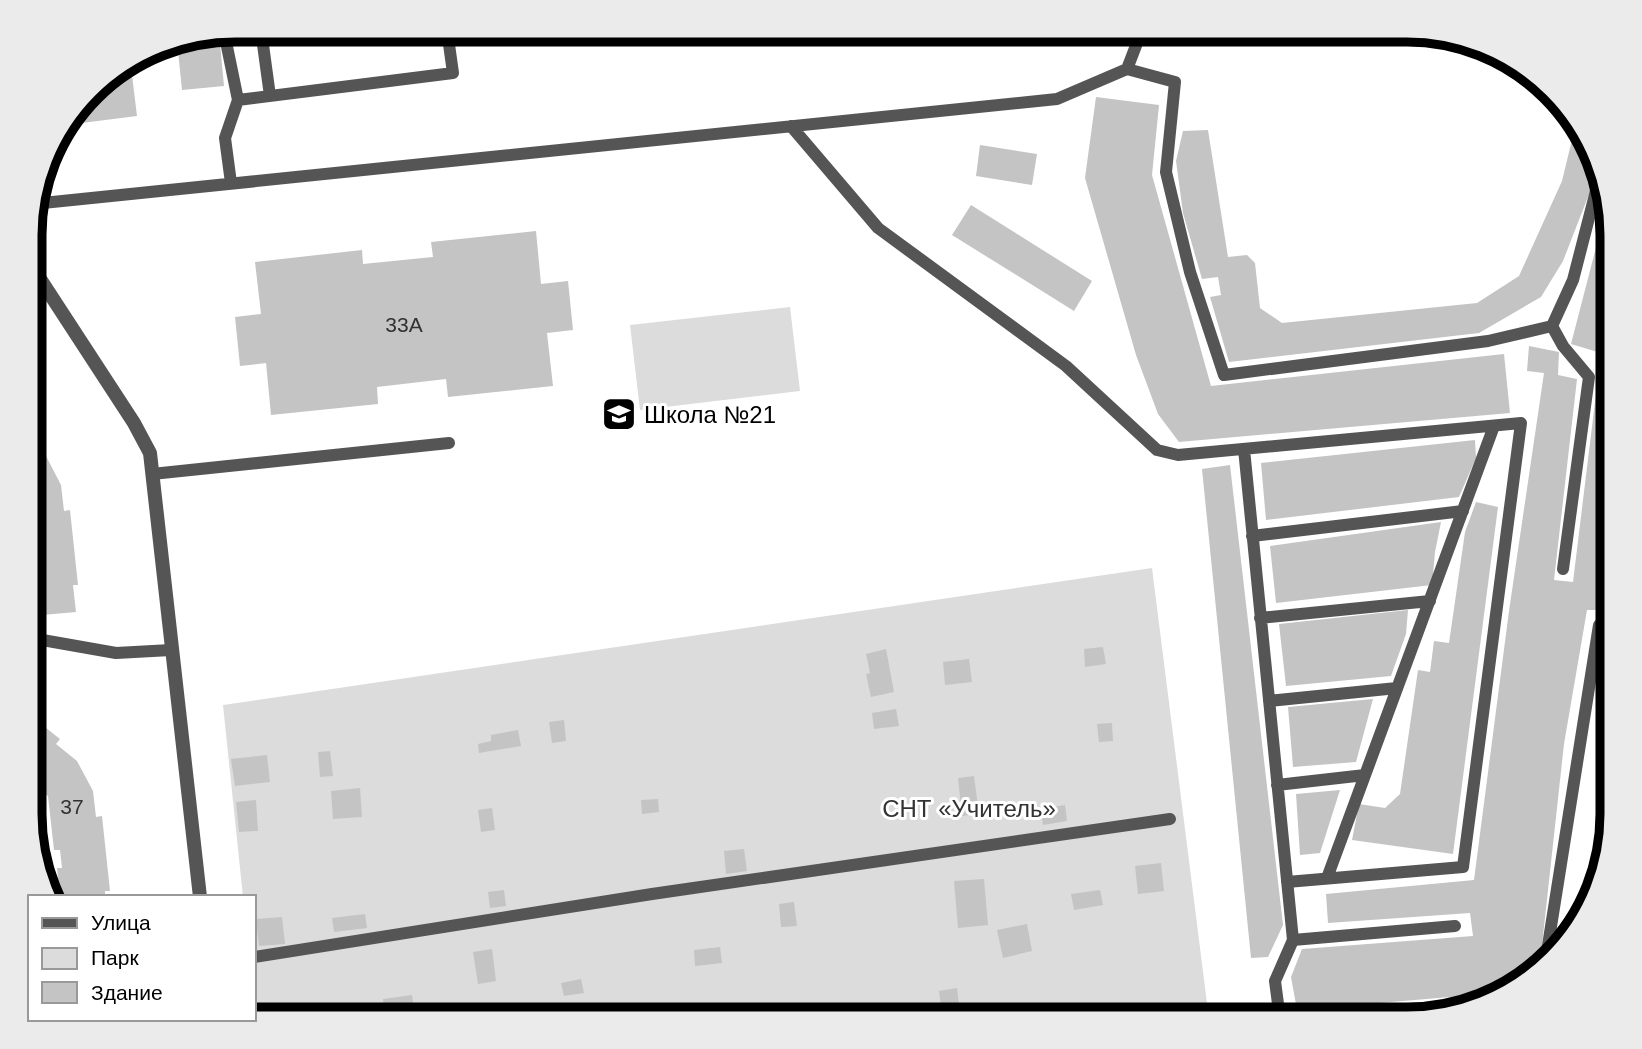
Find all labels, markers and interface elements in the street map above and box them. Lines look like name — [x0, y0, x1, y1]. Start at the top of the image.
house number: 33А — [385, 313, 423, 336]
school or university icon: Школа №21 — [600, 395, 638, 433]
place label: Школа №21 — [644, 401, 776, 428]
house number: 37 — [60, 795, 84, 818]
park label: СНТ «Учитель» — [882, 795, 1056, 822]
legend — [28, 895, 256, 1021]
text: Улица — [91, 911, 151, 934]
text: Парк — [91, 946, 139, 969]
text: Здание — [91, 981, 163, 1004]

